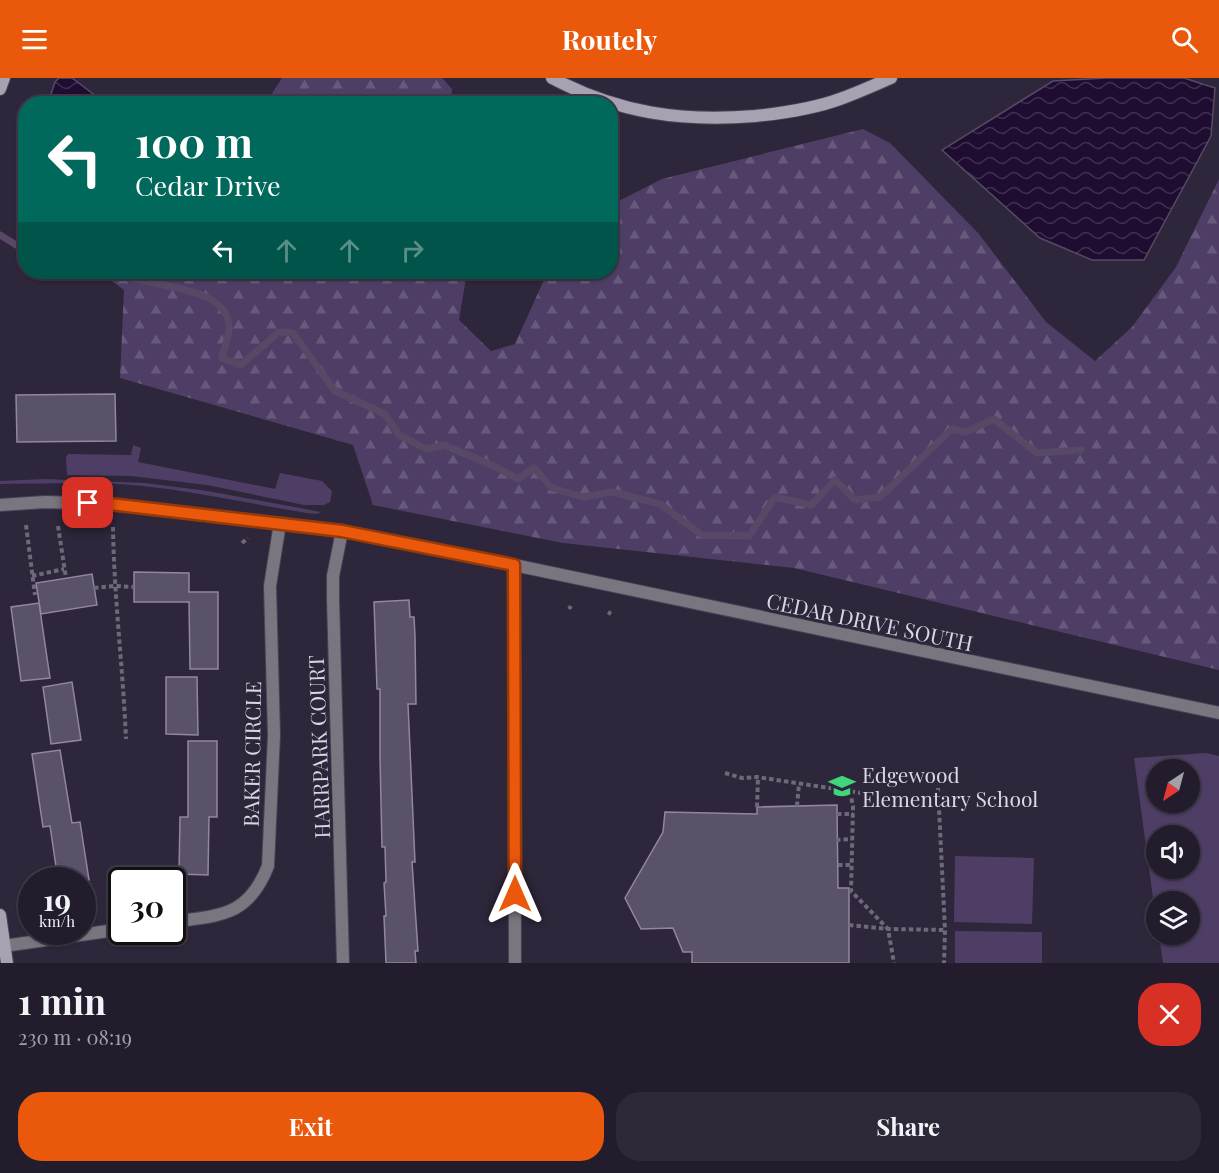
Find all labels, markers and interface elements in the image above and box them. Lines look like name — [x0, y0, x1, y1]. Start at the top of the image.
text: Routely — [562, 21, 657, 57]
icon: menu — [18, 23, 51, 56]
icon: search — [1168, 23, 1201, 56]
text: 100 m — [135, 113, 253, 169]
icon: left — [36, 120, 114, 198]
text: Cedar Drive — [135, 167, 281, 203]
icon: left — [207, 234, 240, 267]
icon: ahead — [270, 234, 303, 267]
icon: ahead — [333, 234, 366, 267]
icon: right — [396, 234, 429, 267]
pin — [62, 477, 113, 528]
icon: arrive — [71, 486, 104, 519]
street label: CEDAR DRIVE SOUTH — [764, 585, 976, 657]
street label: HARRPARK COURT — [301, 655, 335, 839]
street label: BAKER CIRCLE — [236, 681, 266, 827]
north arrow — [1146, 759, 1200, 813]
map controls — [1146, 759, 1200, 945]
place label: Edgewood Elementary School — [862, 760, 1038, 812]
school or university icon: Edgewood Elementary School — [827, 771, 857, 801]
button: sound — [1146, 825, 1200, 879]
position arrow — [483, 862, 547, 926]
speed limit sign: 30 — [108, 867, 186, 945]
text: 19 — [43, 879, 71, 919]
button: layers — [1146, 891, 1200, 945]
text: km/h — [39, 911, 75, 931]
text: 1 min — [18, 976, 106, 1024]
button: close — [1138, 983, 1201, 1046]
text: 230 m · 08:19 — [18, 1023, 132, 1050]
button: Exit — [18, 1092, 604, 1161]
button: Share — [616, 1092, 1201, 1161]

